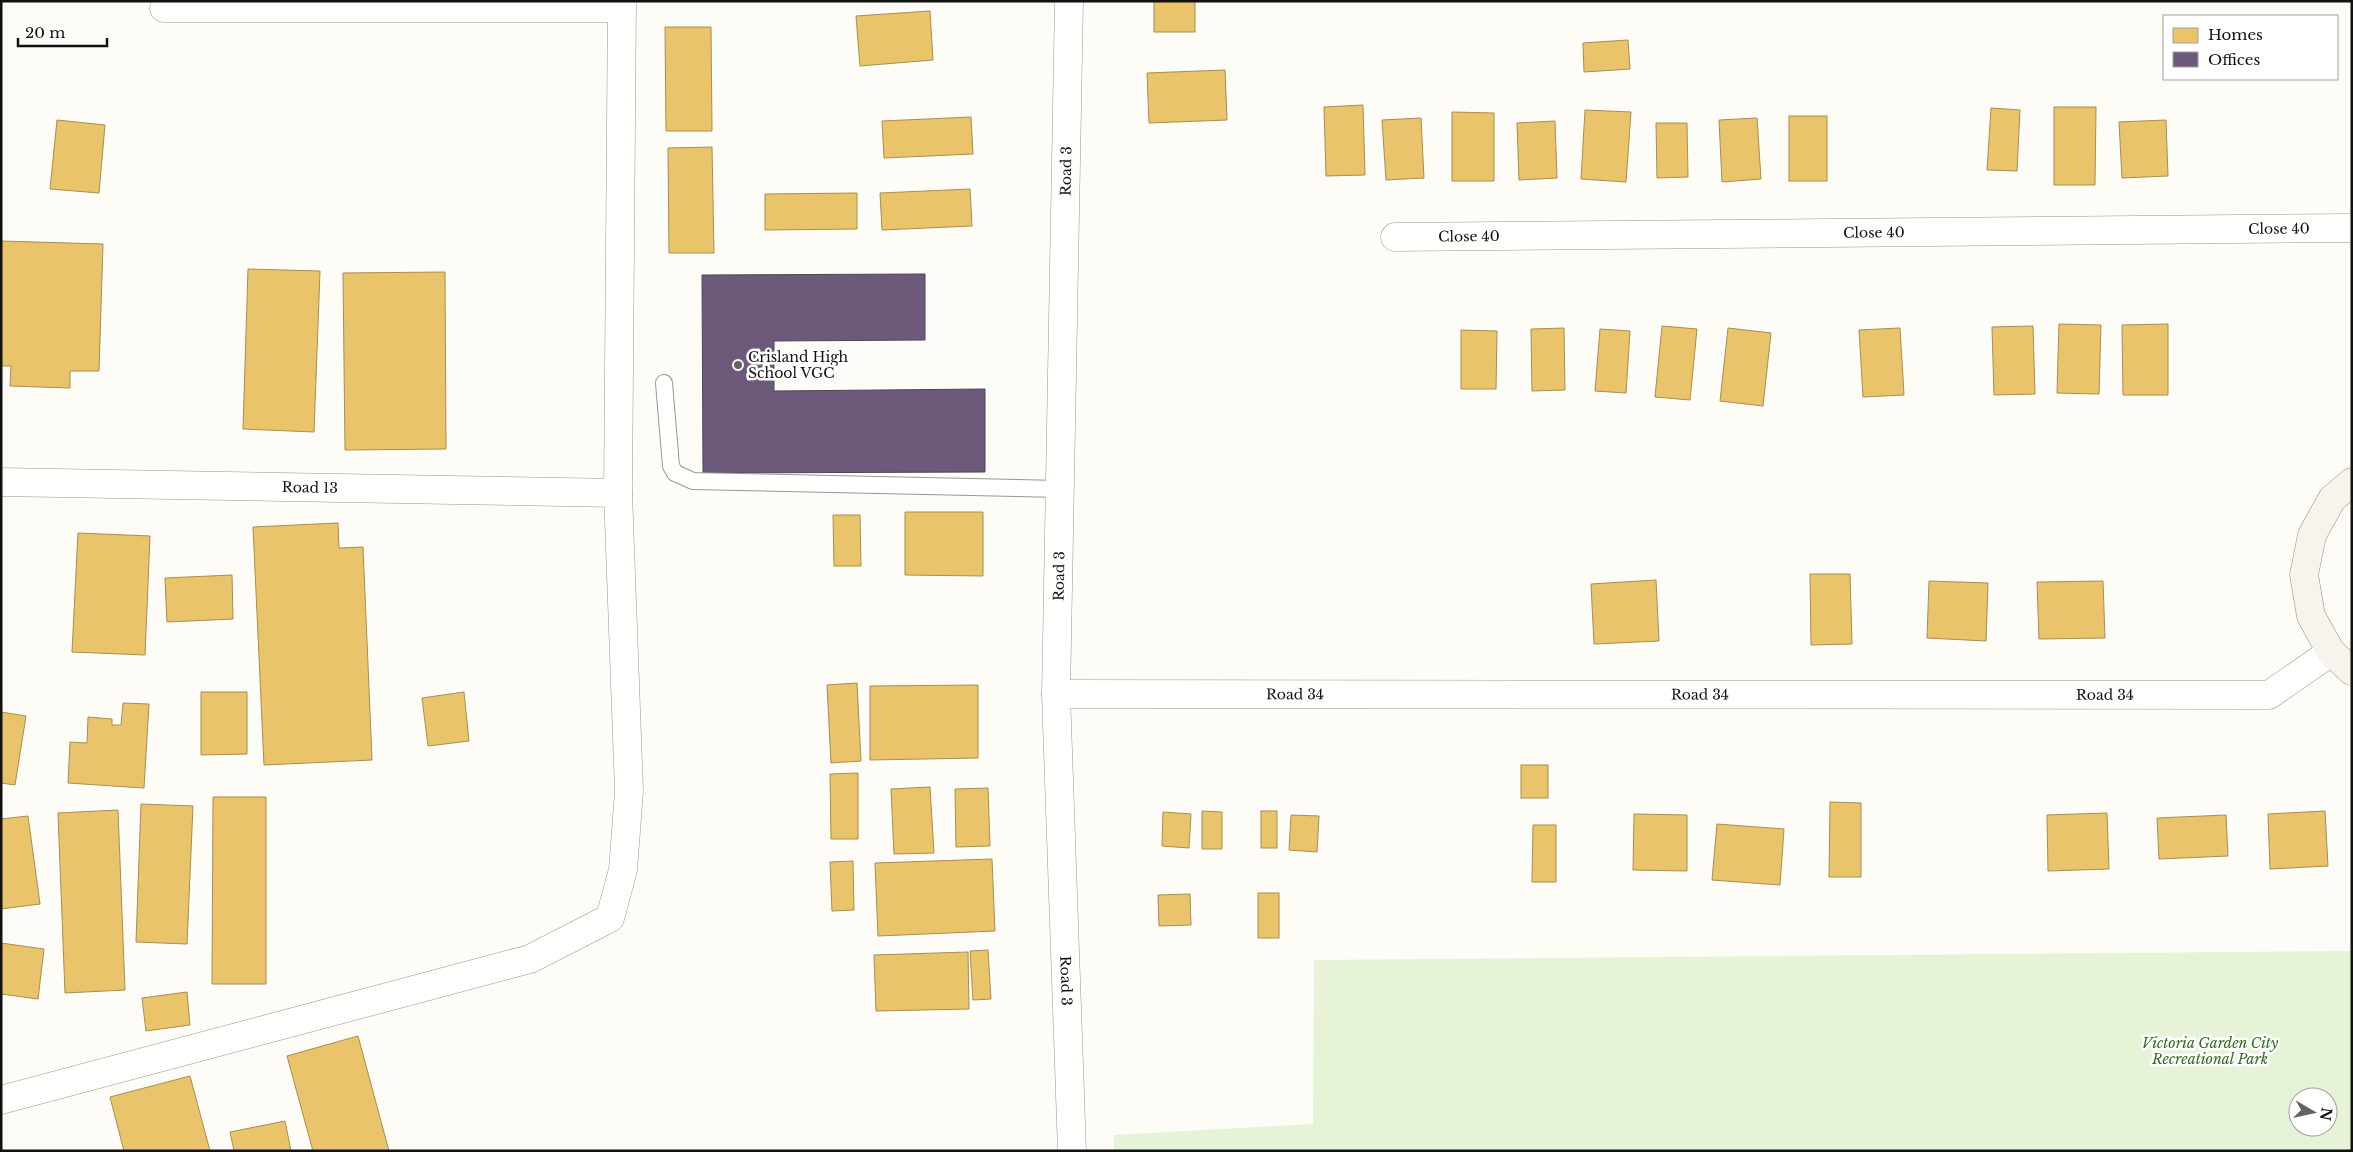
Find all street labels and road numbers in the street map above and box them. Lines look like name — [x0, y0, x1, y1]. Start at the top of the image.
street label: Road 3 — [1057, 146, 1075, 196]
street label: Close 40 — [2248, 219, 2310, 238]
street label: Close 40 — [1843, 223, 1905, 242]
street label: Close 40 — [1438, 227, 1500, 246]
street label: Road 13 — [282, 478, 338, 497]
street label: Road 3 — [1050, 551, 1068, 601]
street label: Road 34 — [1266, 685, 1324, 703]
street label: Road 34 — [1671, 686, 1729, 704]
street label: Road 34 — [2076, 686, 2134, 704]
street label: Road 3 — [1056, 955, 1076, 1006]

